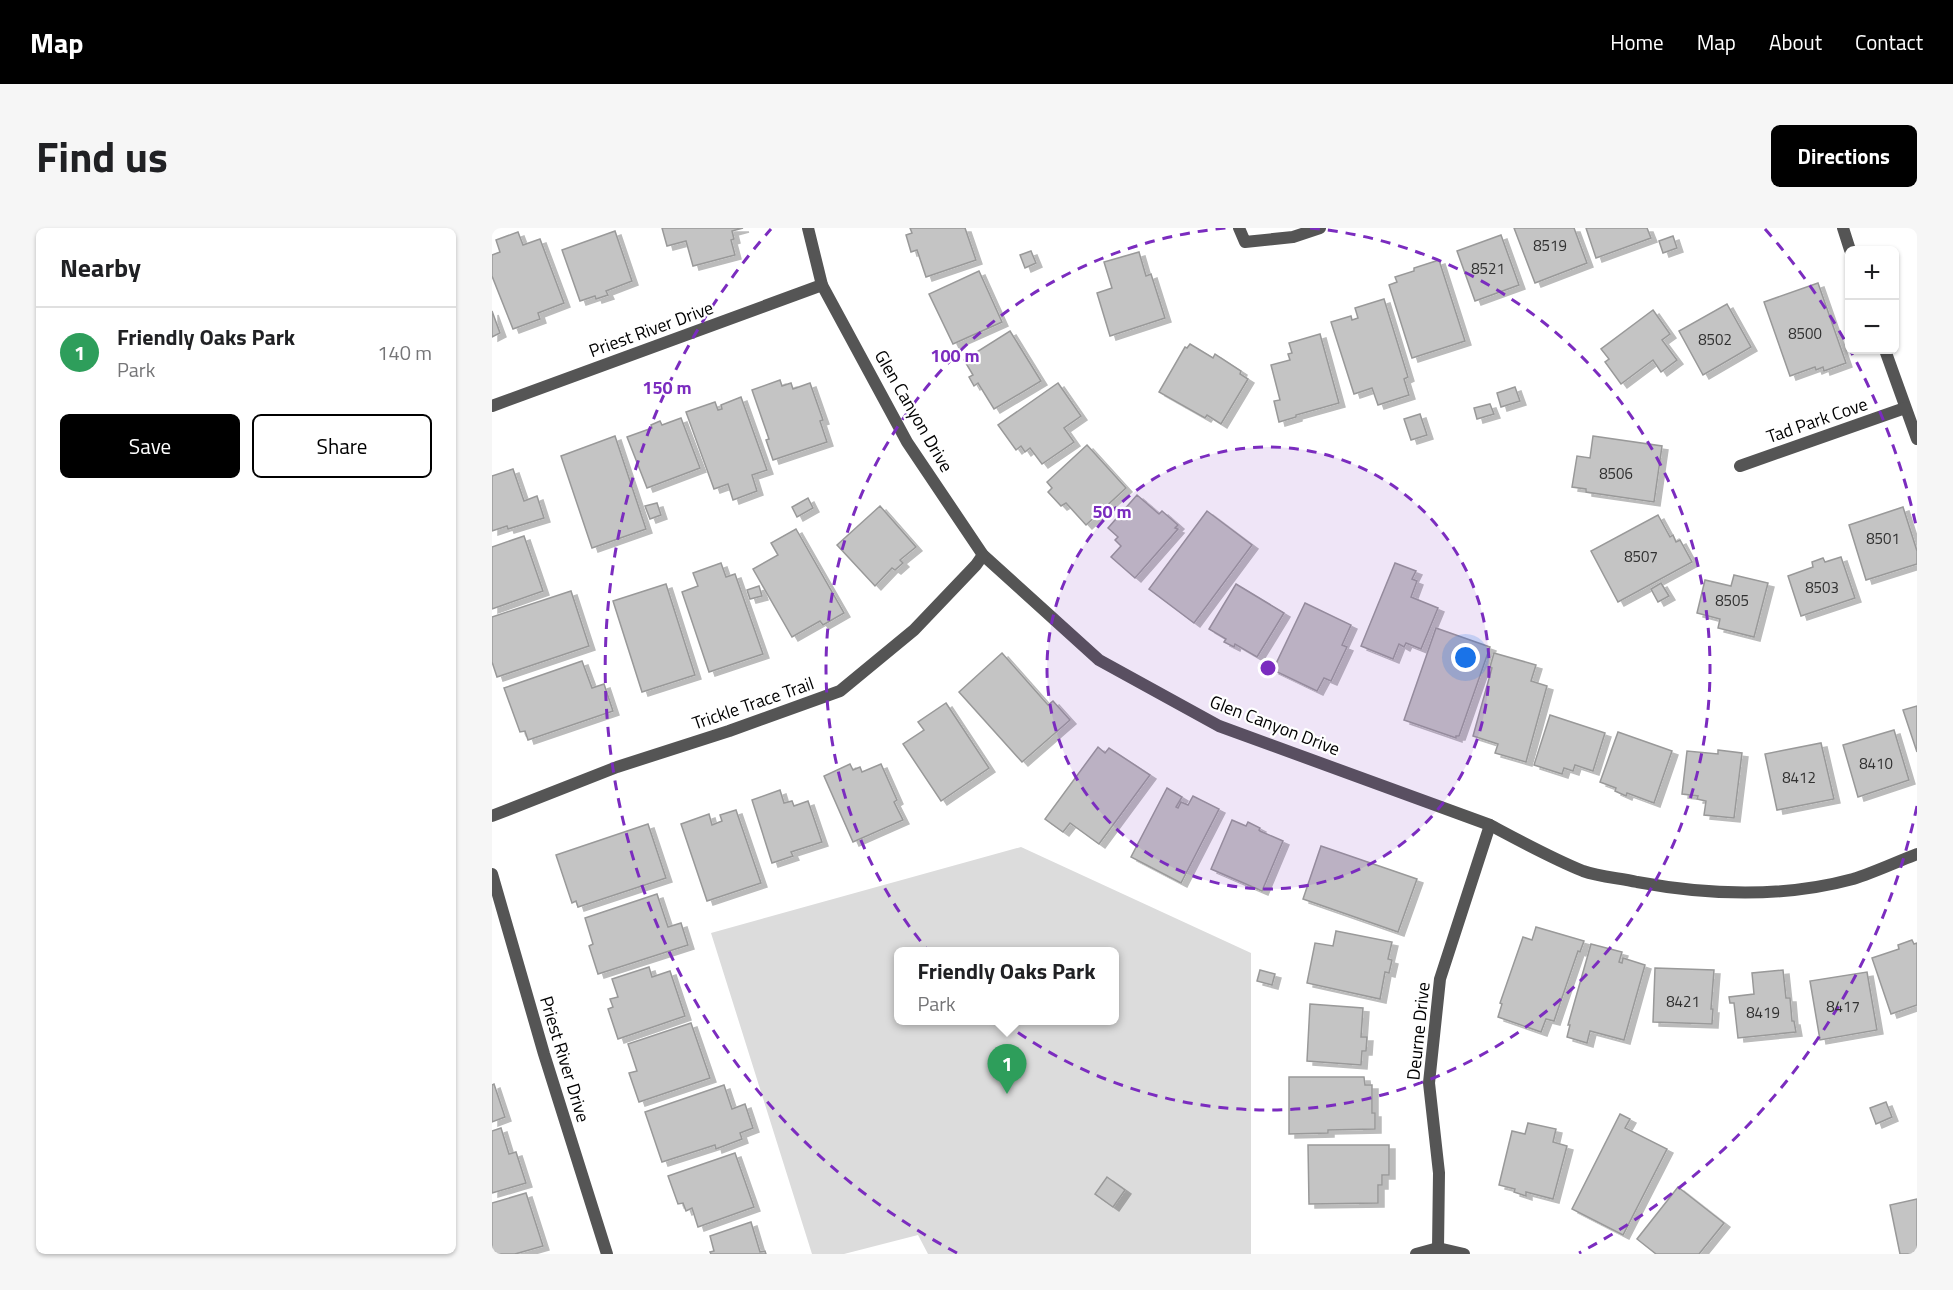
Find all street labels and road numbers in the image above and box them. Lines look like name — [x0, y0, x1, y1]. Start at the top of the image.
street label: Priest River Drive — [585, 294, 717, 364]
street label: Glen Canyon Drive — [868, 345, 960, 477]
street label: Tad Park Cove — [1763, 390, 1871, 450]
street label: Trickle Trace Trail — [689, 670, 817, 736]
street label: Glen Canyon Drive — [1206, 688, 1344, 762]
street label: Deurne Drive — [1399, 981, 1437, 1081]
street label: Priest River Drive — [533, 993, 597, 1125]

